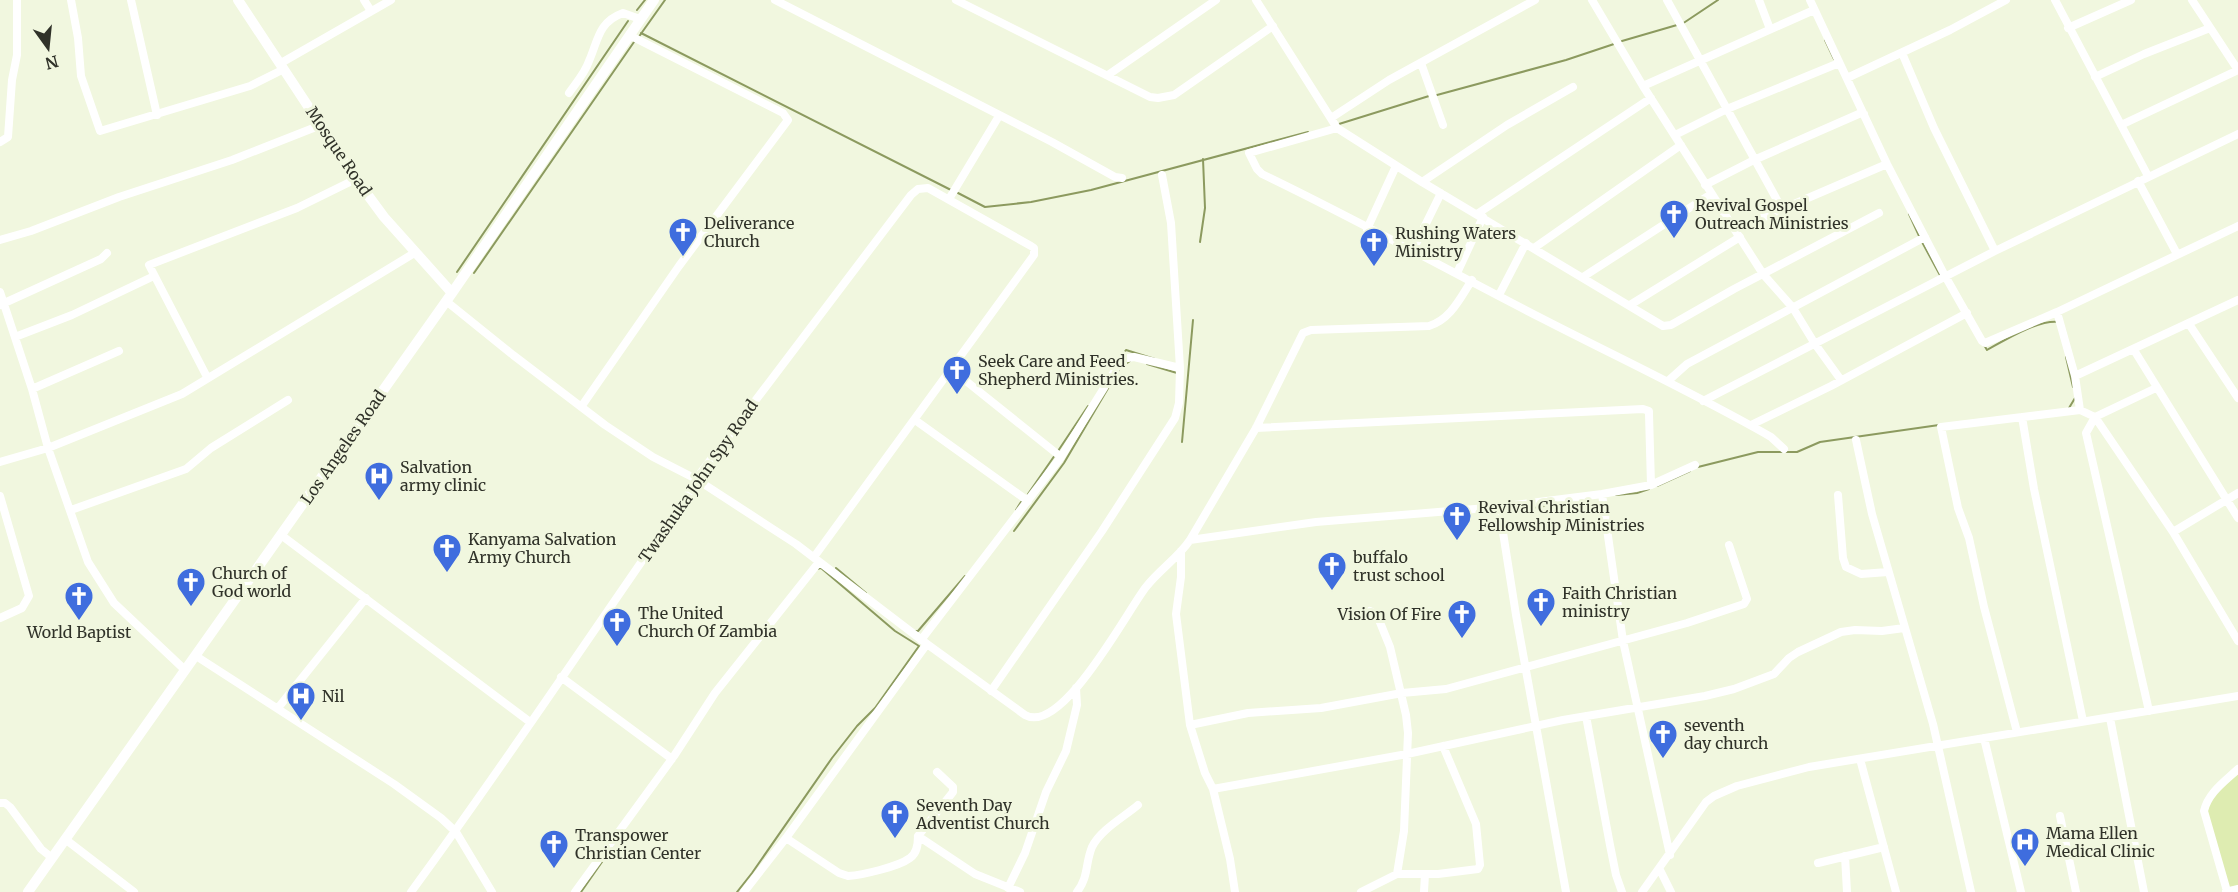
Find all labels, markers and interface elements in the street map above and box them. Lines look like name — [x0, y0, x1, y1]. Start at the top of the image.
north arrow — [18, 18, 78, 78]
text: N — [43, 51, 61, 74]
street label: Mosque Road — [302, 103, 376, 200]
place label: Revival Gospel Outreach Ministries — [1695, 195, 1849, 233]
church icon: Revival Gospel Outreach Ministries — [1658, 198, 1690, 240]
place label: Deliverance Church — [704, 213, 794, 251]
church icon: Deliverance Church — [667, 216, 699, 258]
place label: Rushing Waters Ministry — [1395, 223, 1516, 261]
church icon: Rushing Waters Ministry — [1358, 226, 1390, 268]
place label: Seek Care and Feed Shepherd Ministries. — [978, 351, 1139, 389]
church icon: Seek Care and Feed Shepherd Ministries. — [941, 354, 973, 396]
street label: Los Angeles Road — [296, 386, 390, 508]
street label: Twashuka John Spy Road — [634, 395, 762, 566]
place label: Salvation army clinic — [400, 457, 486, 495]
hospital icon: Salvation army clinic — [363, 460, 395, 502]
place label: Revival Christian Fellowship Ministries — [1478, 497, 1645, 535]
church icon: Revival Christian Fellowship Ministries — [1441, 500, 1473, 542]
place label: Kanyama Salvation Army Church — [467, 529, 617, 567]
church icon: Kanyama Salvation Army Church — [431, 532, 463, 574]
place label: buffalo trust school — [1352, 547, 1445, 585]
church icon: buffalo trust school — [1316, 550, 1348, 592]
place label: Church of God world — [212, 563, 292, 601]
church icon: Church of God world — [175, 566, 207, 608]
church icon: World Baptist — [63, 580, 95, 622]
place label: Faith Christian ministry — [1562, 583, 1677, 621]
church icon: Faith Christian ministry — [1525, 586, 1557, 628]
church icon: Vision Of Fire — [1446, 598, 1478, 640]
place label: The United Church Of Zambia — [638, 603, 777, 641]
place label: Vision Of Fire — [1336, 604, 1441, 624]
church icon: The United Church Of Zambia — [601, 606, 633, 648]
place label: World Baptist — [26, 622, 132, 642]
hospital icon: Nil — [285, 680, 317, 722]
place label: Nil — [322, 686, 344, 706]
place label: seventh day church — [1684, 715, 1769, 753]
church icon: seventh day church — [1647, 718, 1679, 760]
place label: Seventh Day Adventist Church — [915, 795, 1050, 833]
church icon: Seventh Day Adventist Church — [879, 798, 911, 840]
place label: Mama Ellen Medical Clinic — [2046, 823, 2155, 861]
place label: Transpower Christian Center — [575, 825, 701, 863]
hospital icon: Mama Ellen Medical Clinic — [2009, 826, 2041, 868]
church icon: Transpower Christian Center — [538, 828, 570, 870]

